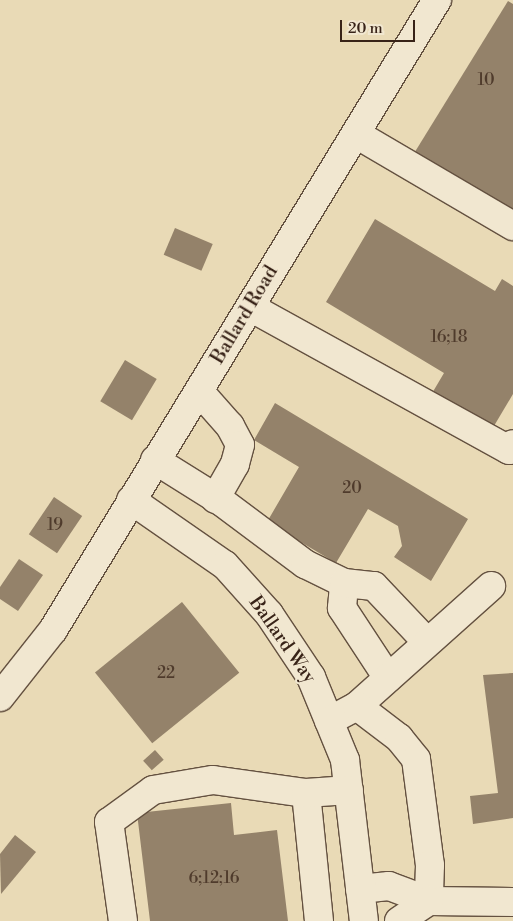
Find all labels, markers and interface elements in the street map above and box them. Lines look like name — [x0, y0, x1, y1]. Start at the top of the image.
scale bar — [343, 10, 418, 42]
text: 20 m — [348, 19, 383, 38]
house number: 10 — [478, 70, 494, 90]
street label: Ballard Road — [207, 262, 283, 368]
house number: 16;18 — [431, 327, 467, 347]
house number: 20 — [342, 478, 362, 498]
house number: 19 — [47, 515, 63, 535]
street label: Ballard Way — [244, 592, 320, 688]
house number: 22 — [157, 663, 175, 683]
house number: 6;12;16 — [188, 868, 240, 888]

